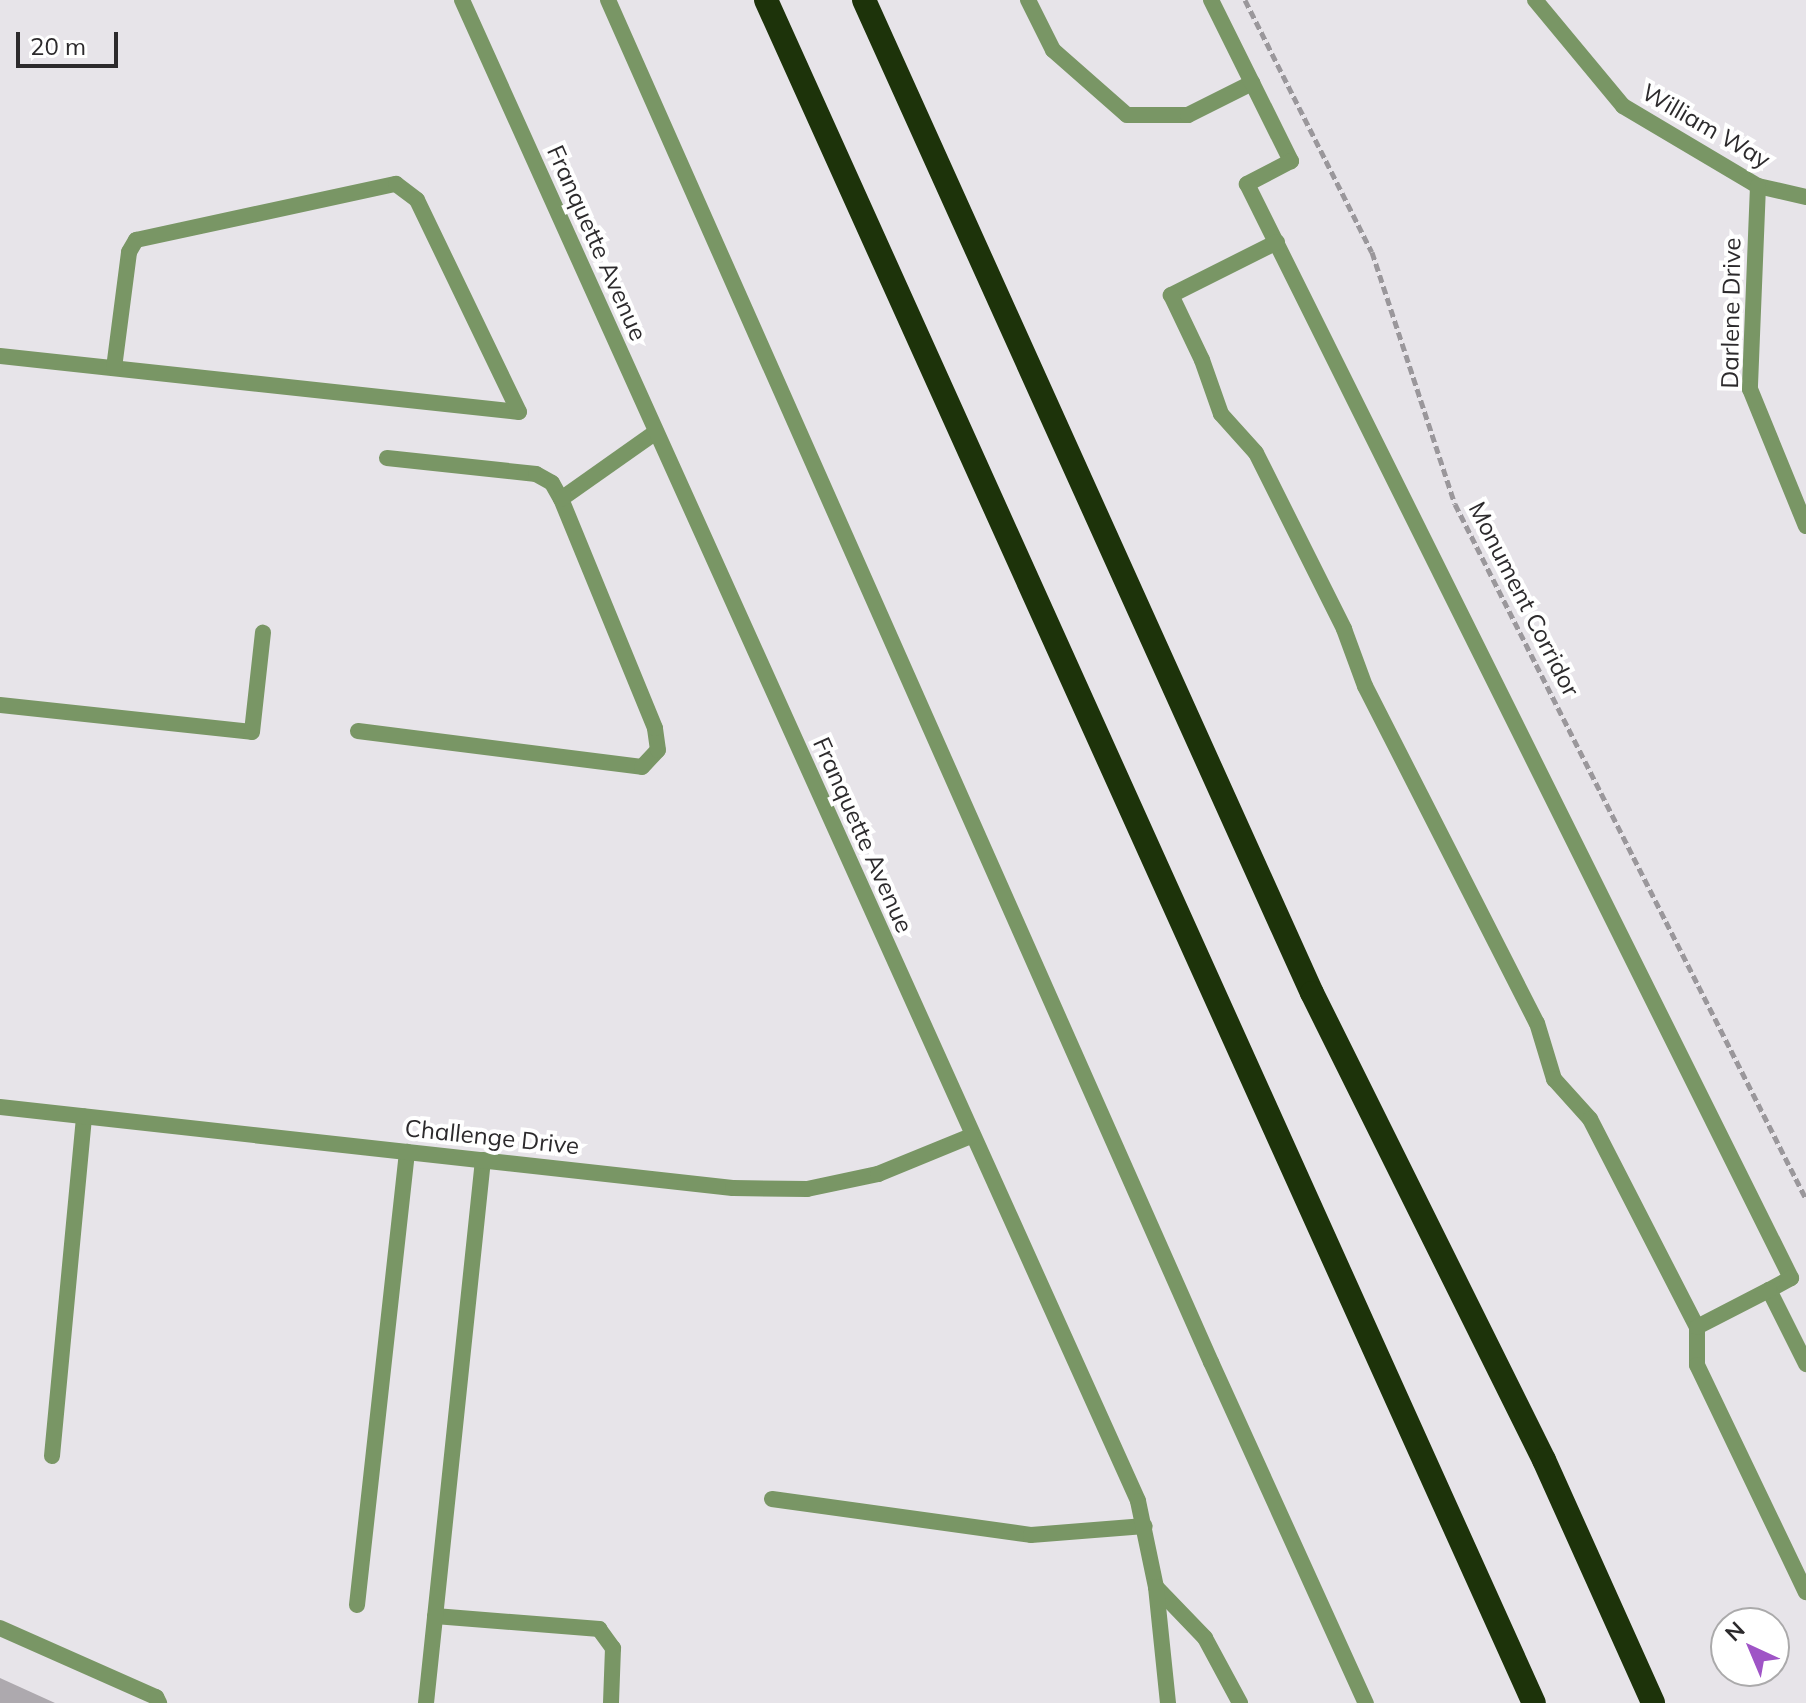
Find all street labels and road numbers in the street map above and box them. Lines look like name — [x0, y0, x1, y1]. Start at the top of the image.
street label: William Way — [1637, 78, 1775, 174]
street label: Franquette Avenue — [541, 141, 653, 345]
street label: Darlene Drive — [1715, 237, 1747, 389]
street label: Monument Corridor — [1463, 497, 1585, 701]
street label: Franquette Avenue — [807, 733, 919, 937]
street label: Challenge Drive — [403, 1114, 581, 1160]

